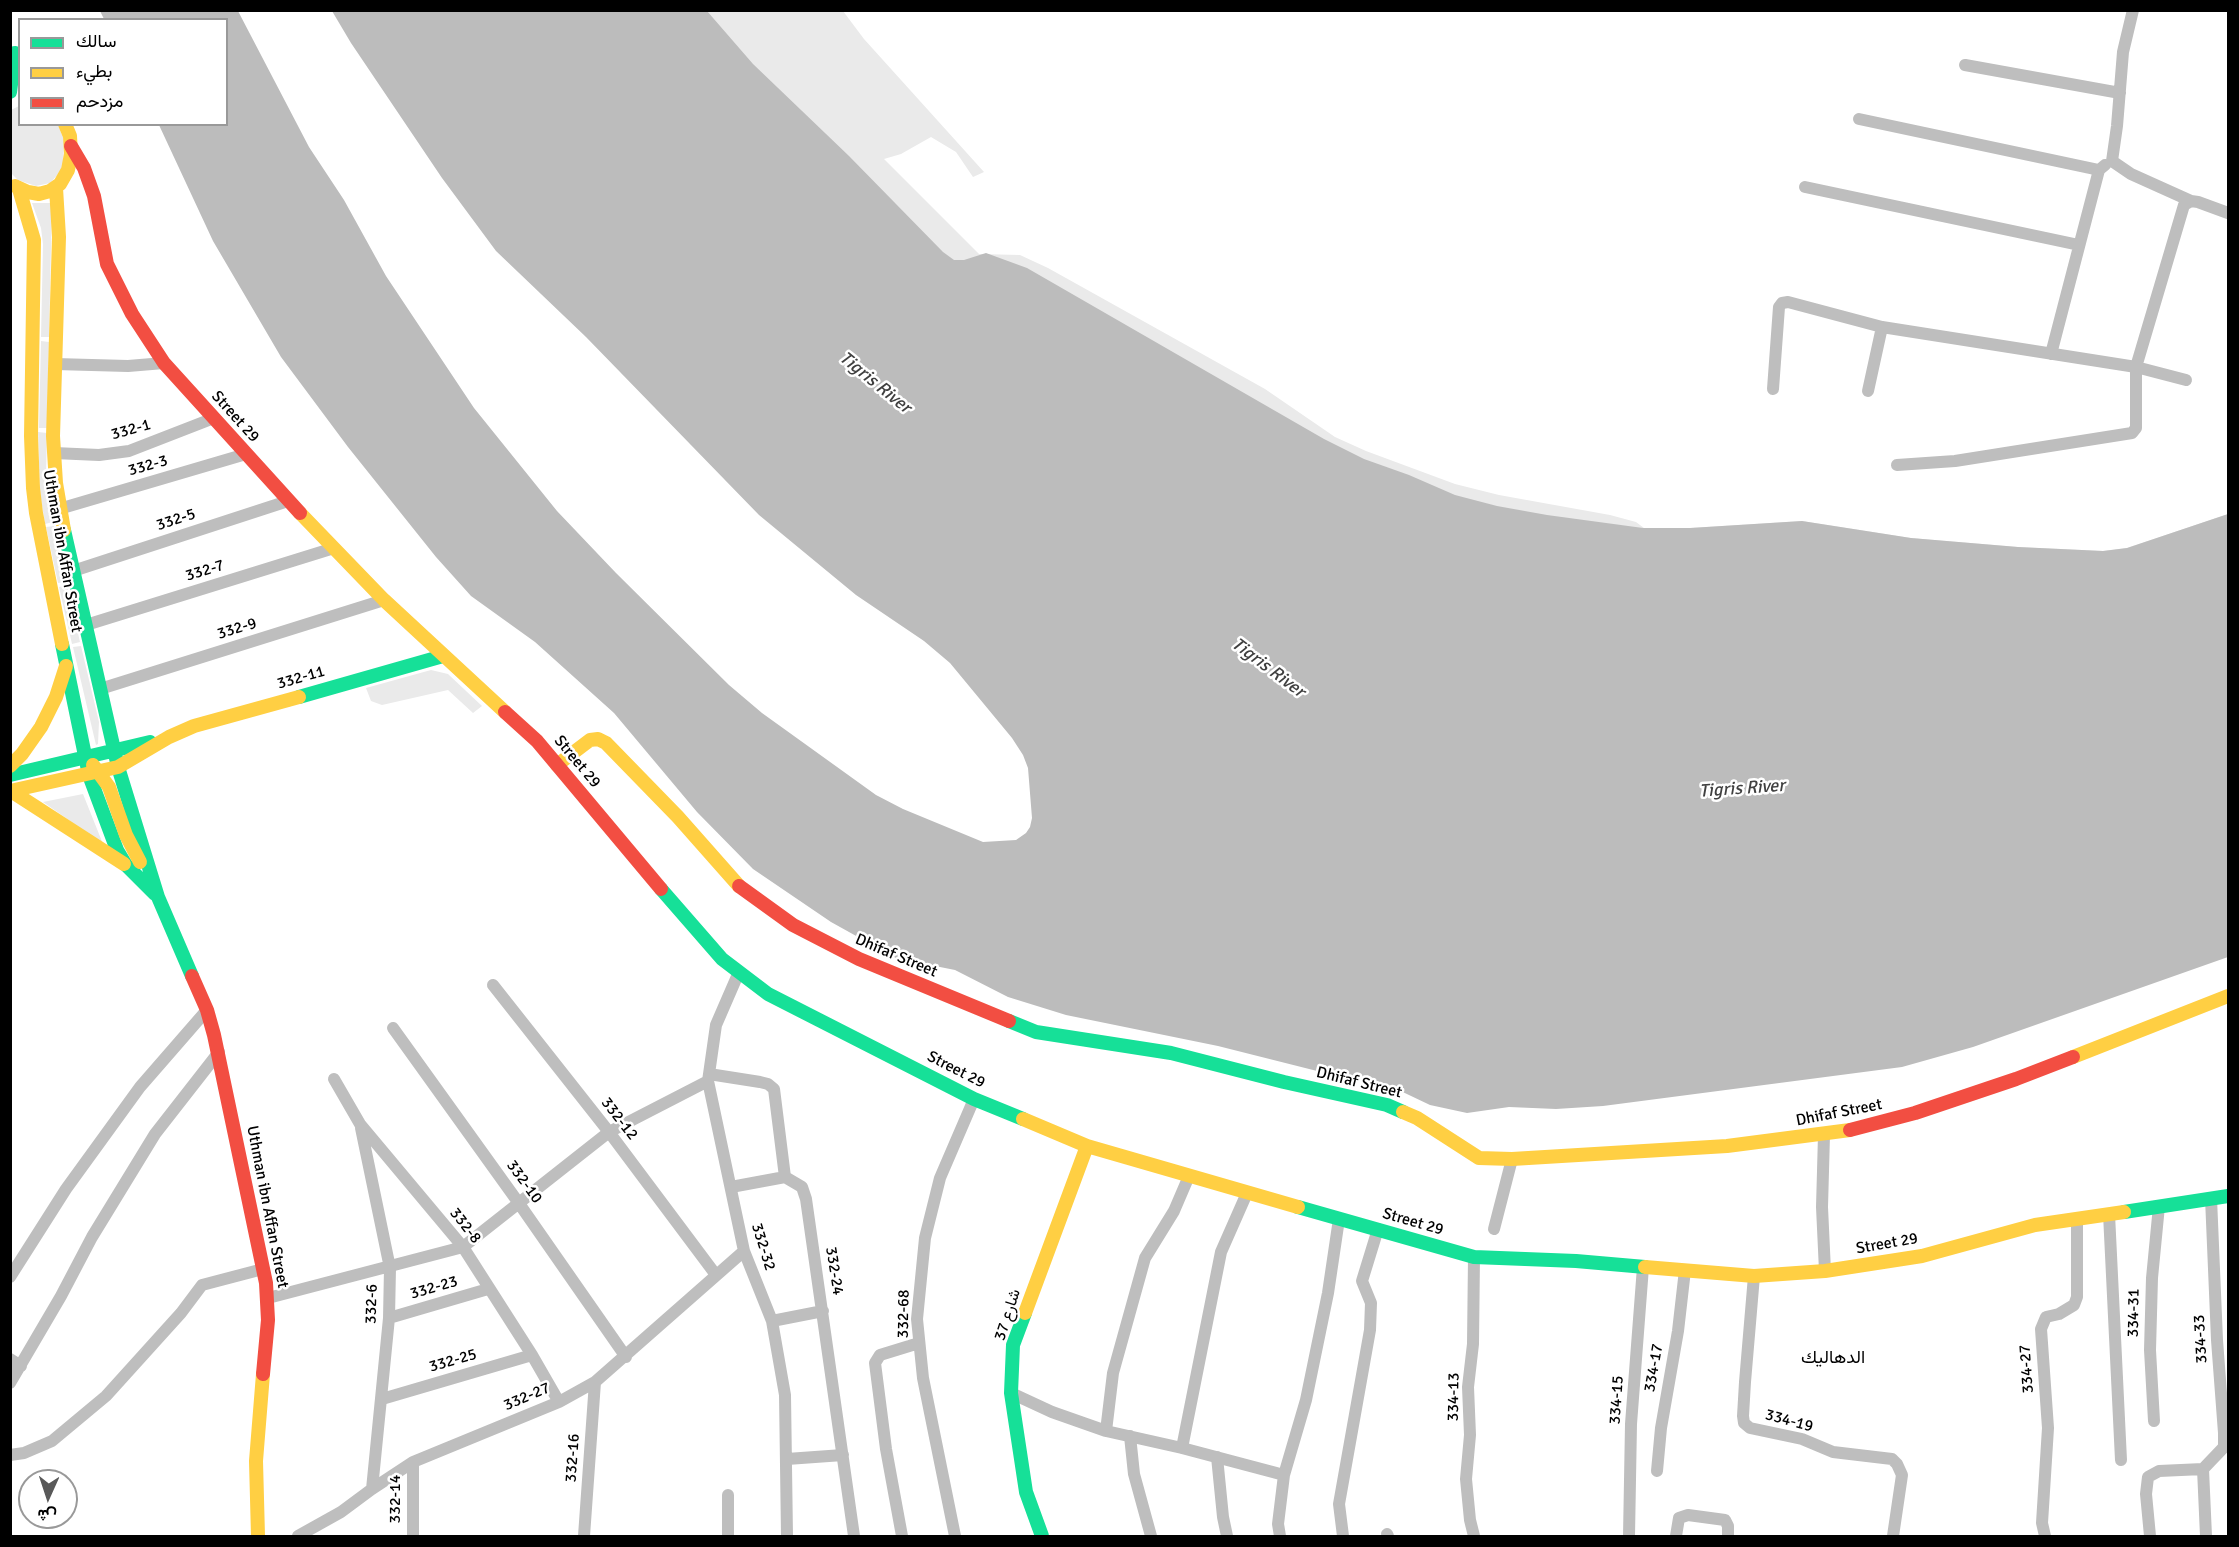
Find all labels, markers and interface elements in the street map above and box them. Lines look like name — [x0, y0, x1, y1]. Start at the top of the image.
legend — [18, 18, 228, 126]
text: سالك — [76, 30, 116, 52]
text: بطيء — [76, 60, 112, 82]
text: مزدحم — [76, 90, 123, 112]
water label: Tigris River — [835, 348, 915, 418]
street label: Street 29 — [207, 387, 263, 447]
street label: 332-1 — [109, 415, 153, 445]
street label: 332-3 — [126, 451, 170, 481]
street label: Uthman ibn Affan Street — [38, 468, 86, 634]
street label: 332-5 — [154, 505, 198, 535]
street label: 332-7 — [183, 556, 227, 586]
street label: 332-9 — [215, 614, 259, 644]
water label: Tigris River — [1227, 634, 1309, 702]
street label: 332-11 — [275, 662, 327, 694]
street label: Street 29 — [550, 732, 604, 792]
water label: Tigris River — [1698, 775, 1786, 803]
street label: Dhifaf Street — [852, 930, 940, 982]
street label: Street 29 — [924, 1047, 988, 1093]
street label: Dhifaf Street — [1314, 1063, 1404, 1103]
street label: 332-12 — [596, 1094, 642, 1144]
street label: Dhifaf Street — [1794, 1095, 1884, 1131]
street label: Uthman ibn Affan Street — [242, 1124, 292, 1290]
street label: 332-10 — [502, 1157, 546, 1207]
street label: 332-8 — [445, 1204, 485, 1248]
street label: Street 29 — [1380, 1204, 1446, 1240]
street label: 332-32 — [747, 1221, 779, 1273]
street label: Street 29 — [1855, 1229, 1919, 1259]
street label: 332-24 — [821, 1245, 847, 1297]
street label: 332-23 — [408, 1272, 460, 1304]
street label: 332-6 — [362, 1284, 382, 1324]
street label: شارع 37 — [991, 1287, 1025, 1343]
street label: 334-31 — [2124, 1288, 2144, 1338]
street label: 332-68 — [894, 1289, 914, 1339]
street label: 334-33 — [2190, 1314, 2212, 1364]
street label: 334-17 — [1640, 1342, 1668, 1394]
street label: 334-27 — [2016, 1344, 2038, 1394]
street label: 332-25 — [427, 1345, 479, 1377]
district label: الدهاليك — [1801, 1347, 1865, 1369]
street label: 334-13 — [1444, 1372, 1464, 1422]
street label: 334-15 — [1606, 1375, 1628, 1425]
street label: 332-27 — [501, 1379, 553, 1415]
street label: 334-19 — [1763, 1405, 1815, 1437]
street label: 332-16 — [562, 1433, 584, 1483]
north arrow — [18, 1469, 78, 1529]
street label: 332-14 — [386, 1475, 406, 1523]
text: ش — [37, 1504, 57, 1525]

